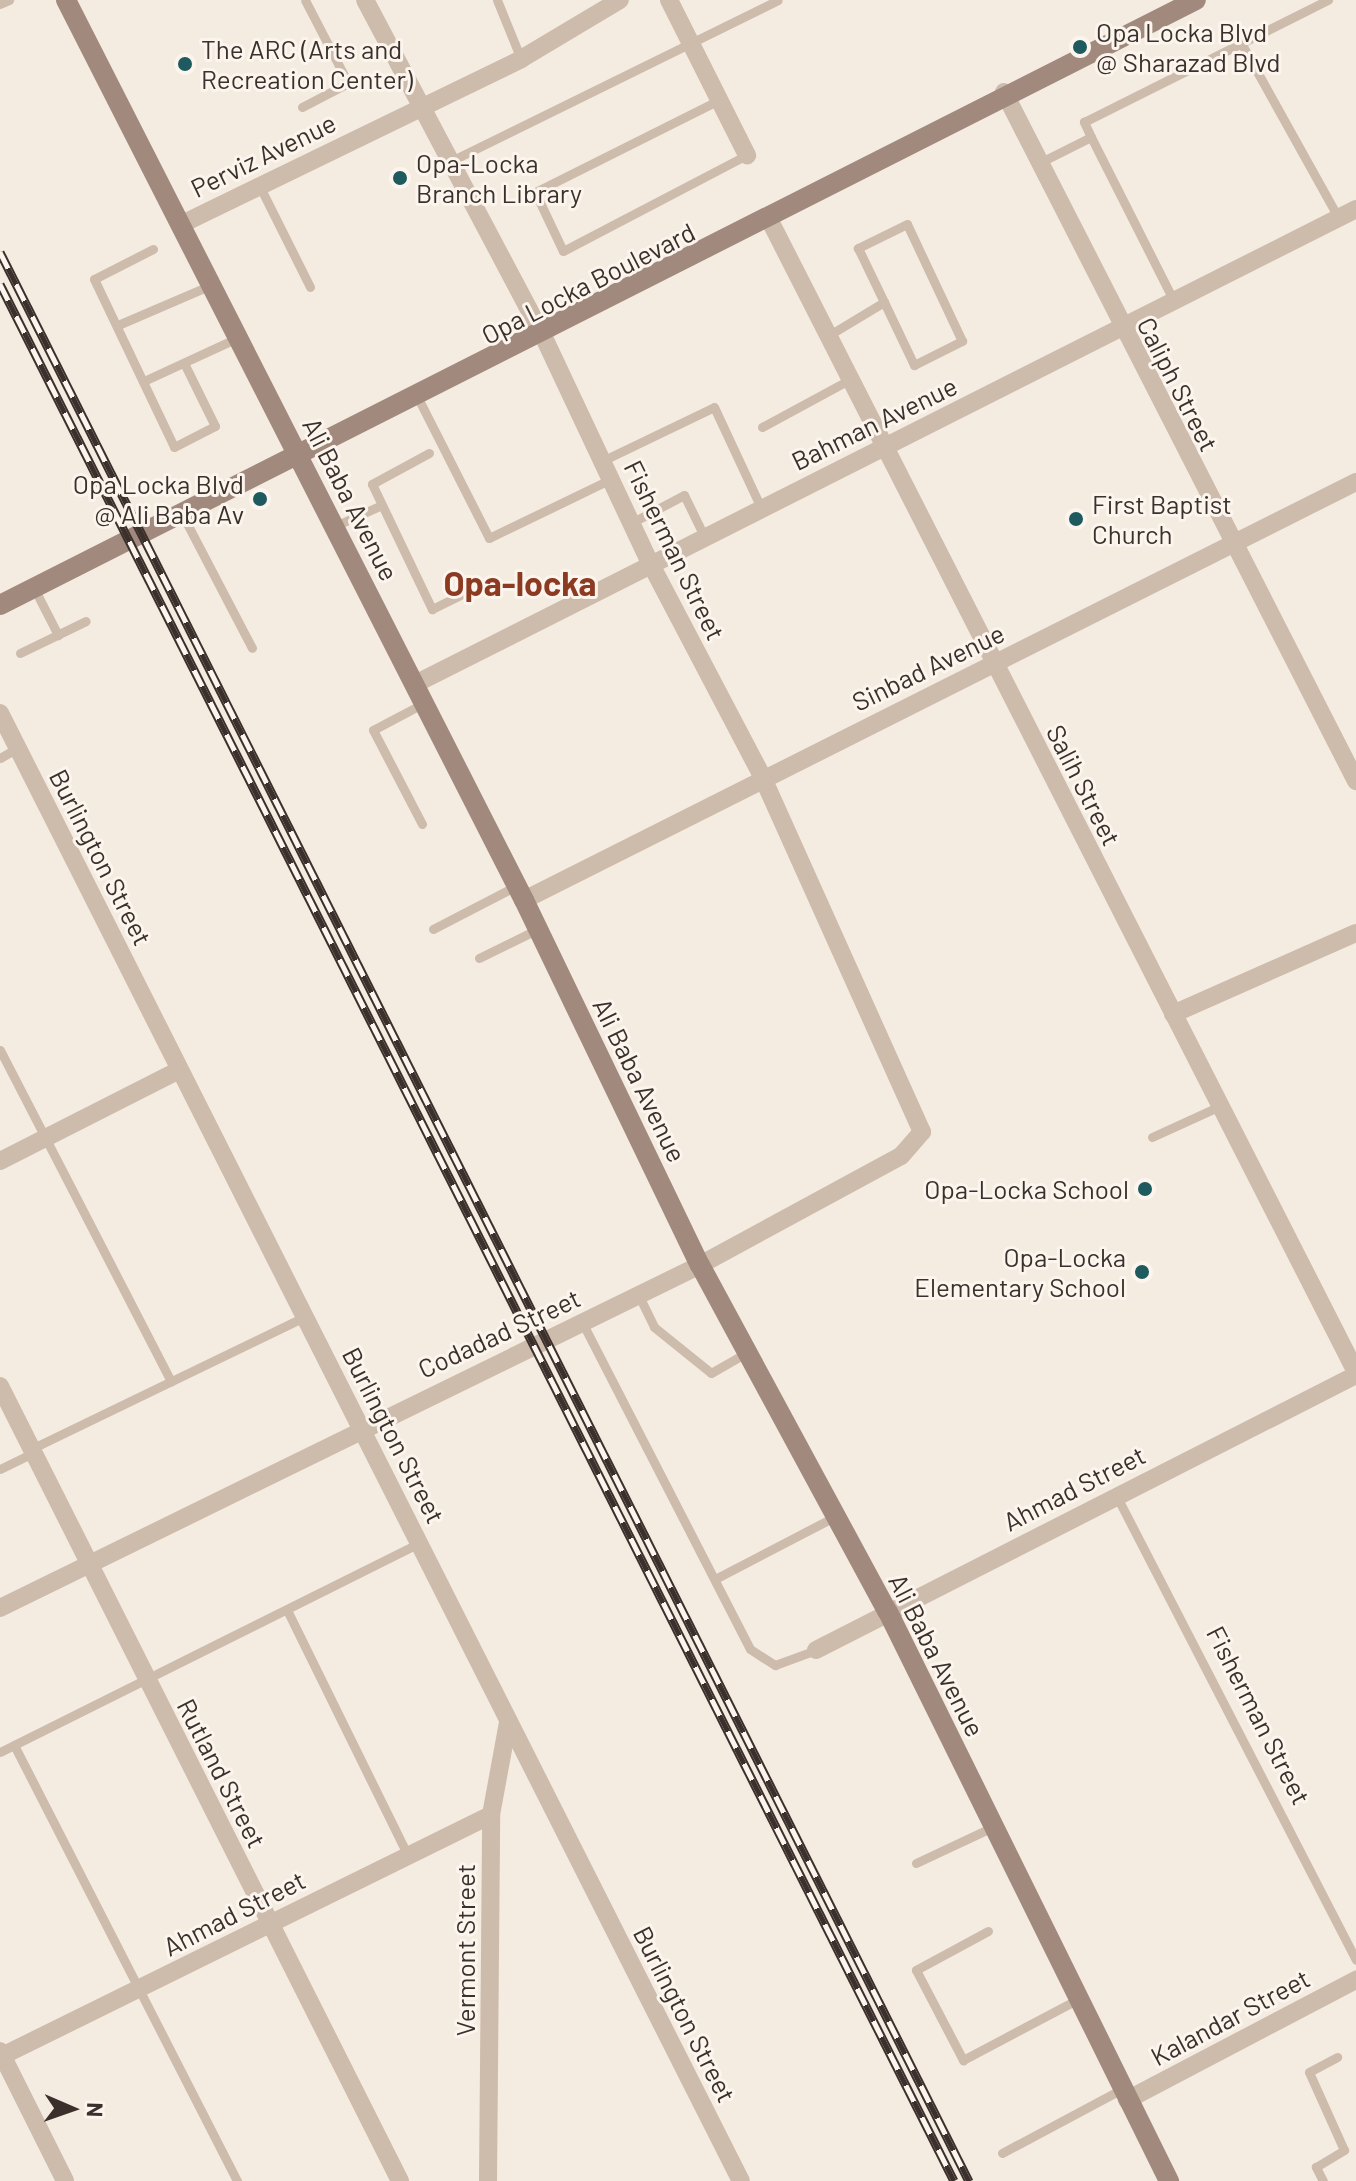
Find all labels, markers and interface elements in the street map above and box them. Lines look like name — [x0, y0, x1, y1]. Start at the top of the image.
place label: Opa Locka Blvd @ Sharazad Blvd — [1096, 16, 1281, 78]
place label: The ARC (Arts and Recreation Center) — [201, 33, 413, 94]
marker: Opa Locka Blvd @ Sharazad Blvd — [1071, 38, 1089, 56]
marker: The ARC (Arts and Recreation Center) — [176, 55, 194, 73]
street label: Perviz Avenue — [185, 106, 341, 204]
place label: Opa-Locka Branch Library — [416, 147, 582, 208]
marker: Opa-Locka Branch Library — [391, 169, 409, 187]
street label: Opa Locka Boulevard — [476, 216, 700, 350]
street label: Caliph Street — [1131, 312, 1225, 456]
street label: Bahman Avenue — [786, 370, 962, 476]
street label: Ali Baba Avenue — [297, 412, 405, 586]
street label: Fisherman Street — [618, 455, 732, 645]
place label: Opa Locka Blvd @ Ali Baba Av — [73, 468, 244, 530]
place label: First Baptist Church — [1092, 488, 1232, 550]
marker: Opa Locka Blvd @ Ali Baba Av — [251, 490, 269, 508]
marker: First Baptist Church — [1067, 510, 1085, 528]
district label: Opa-locka — [443, 563, 597, 603]
street label: Sinbad Avenue — [847, 617, 1009, 717]
street label: Salih Street — [1040, 719, 1128, 851]
street label: Burlington Street — [43, 764, 159, 950]
street label: Ali Baba Avenue — [587, 993, 693, 1167]
place label: Opa-Locka School — [924, 1173, 1129, 1205]
marker: Opa-Locka School — [1136, 1180, 1154, 1198]
place label: Opa-Locka Elementary School — [914, 1241, 1126, 1302]
marker: Opa-Locka Elementary School — [1133, 1263, 1151, 1281]
street label: Codadad Street — [413, 1282, 585, 1384]
street label: Burlington Street — [336, 1342, 452, 1528]
street label: Ahmad Street — [998, 1439, 1150, 1537]
street label: Ali Baba Avenue — [883, 1568, 991, 1742]
street label: Fisherman Street — [1201, 1621, 1317, 1809]
street label: Rutland Street — [171, 1693, 273, 1853]
street label: Ahmad Street — [158, 1864, 310, 1962]
street label: Vermont Street — [449, 1864, 481, 2036]
street label: Burlington Street — [627, 1921, 743, 2107]
street label: Kalandar Street — [1145, 1962, 1315, 2072]
north arrow — [32, 2069, 112, 2149]
text: N — [83, 2102, 109, 2118]

